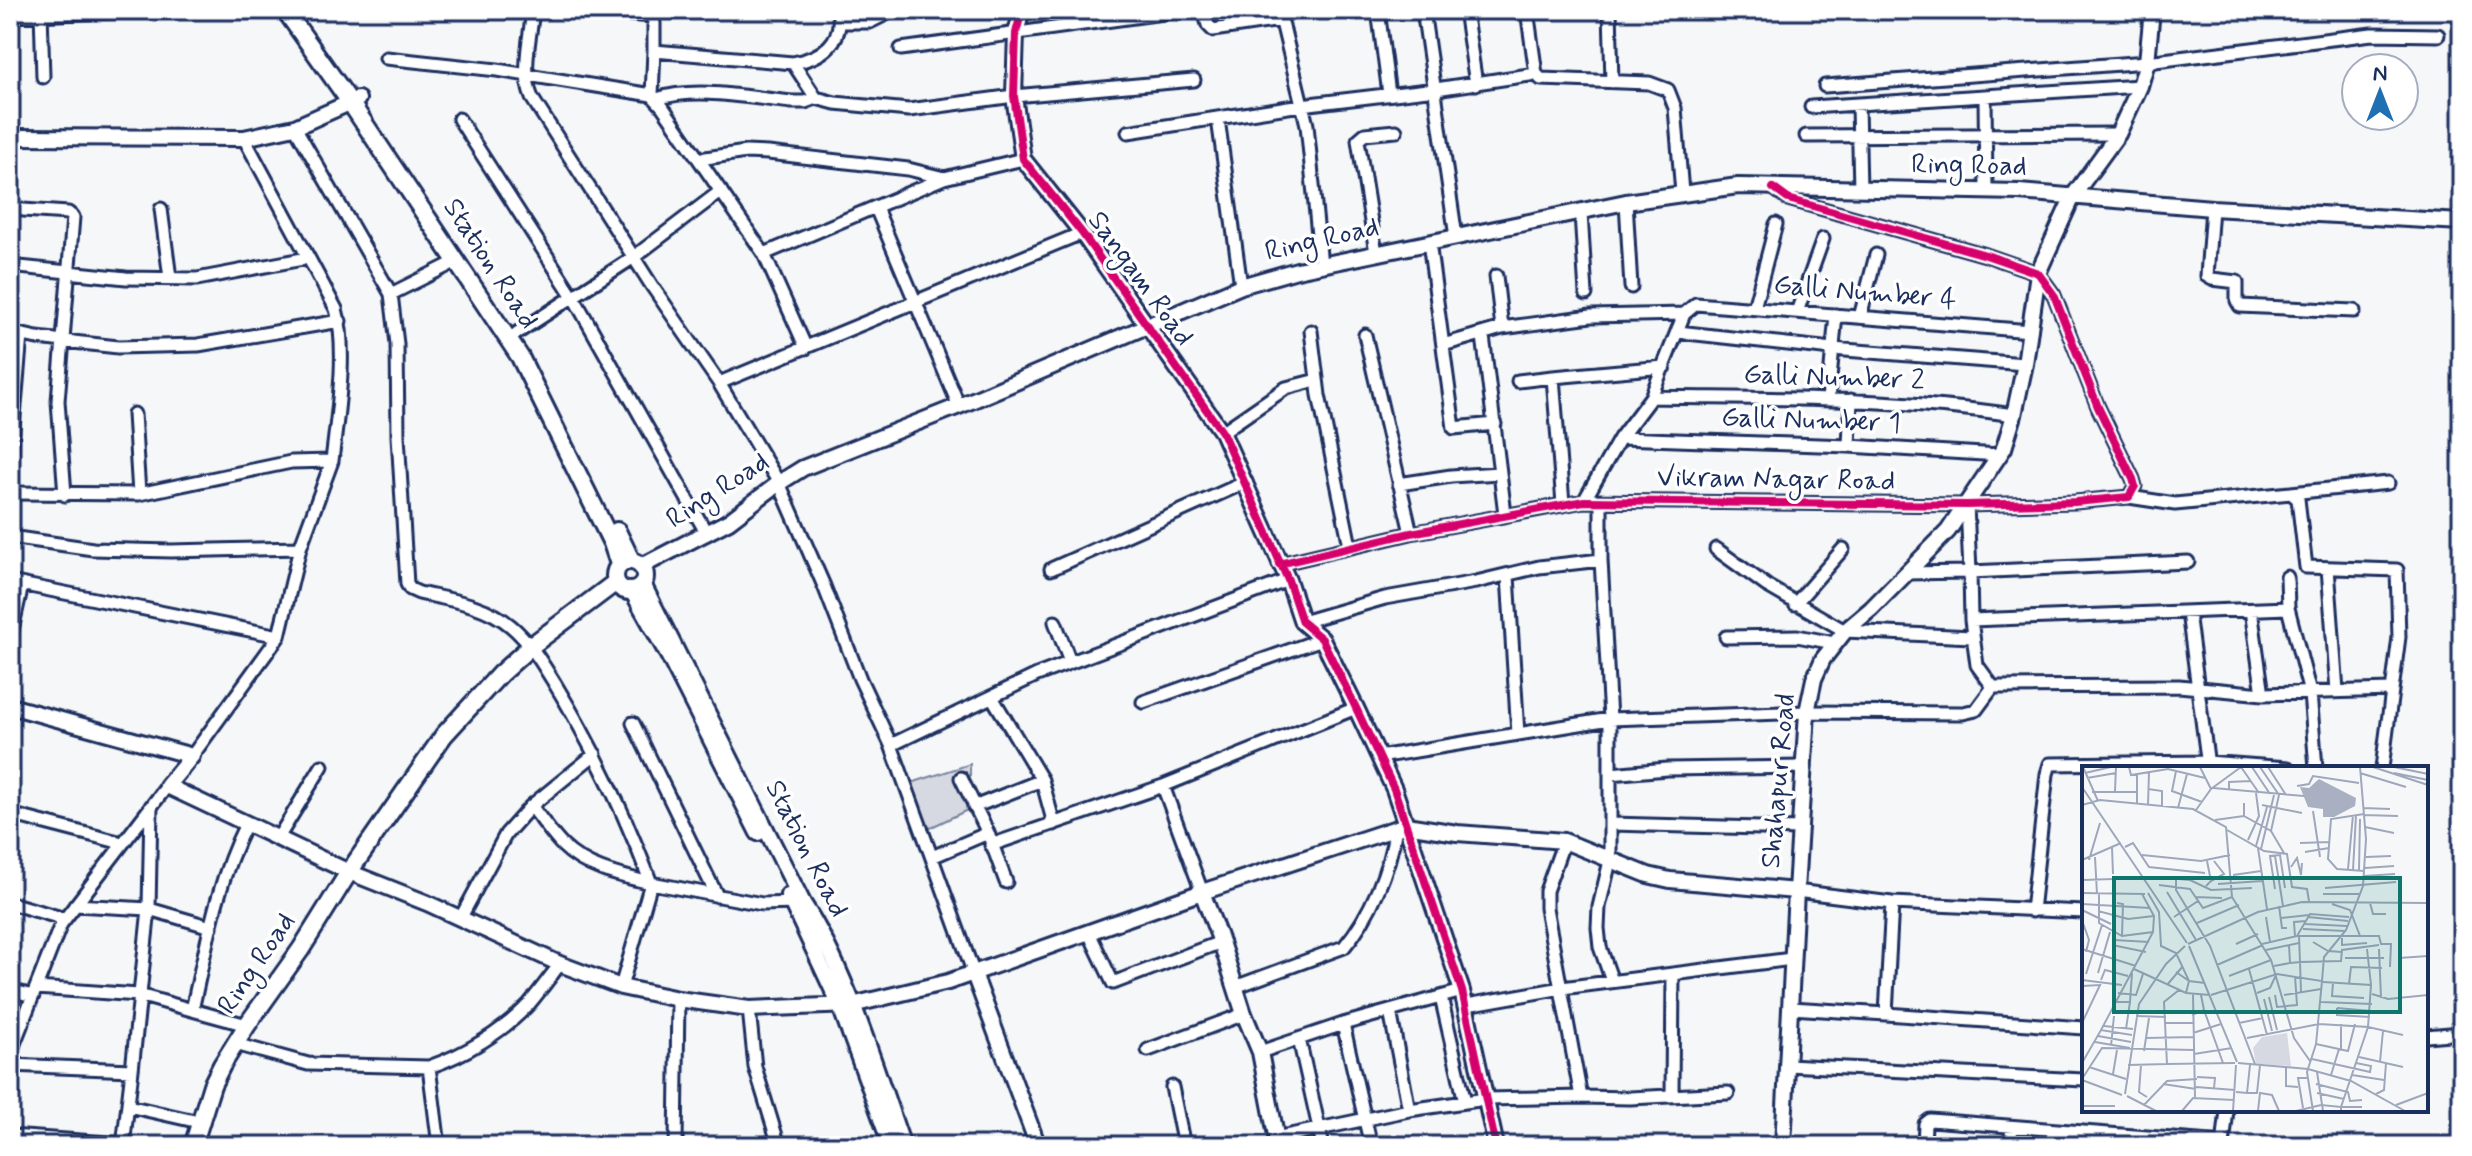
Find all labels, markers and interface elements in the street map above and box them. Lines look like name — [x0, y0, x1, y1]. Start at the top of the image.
north arrow — [2340, 52, 2420, 132]
text: N — [2373, 60, 2387, 88]
street label: Ring Road — [1911, 146, 2027, 188]
street label: Station Road — [434, 191, 546, 337]
street label: Sangam Road — [1077, 204, 1202, 355]
street label: Ring Road — [1262, 209, 1383, 273]
street label: Galli Number 4 — [1772, 267, 1958, 319]
street label: Galli Number 2 — [1743, 356, 1925, 400]
street label: Galli Number 1 — [1721, 399, 1901, 443]
street label: Ring Road — [659, 444, 778, 540]
street label: Vikram Nagar Road — [1657, 459, 1895, 503]
street label: Shahapur Road — [1753, 692, 1805, 870]
inset map — [2082, 766, 2428, 1112]
street label: Station Road — [756, 774, 856, 924]
street label: Ring Road — [209, 906, 306, 1023]

